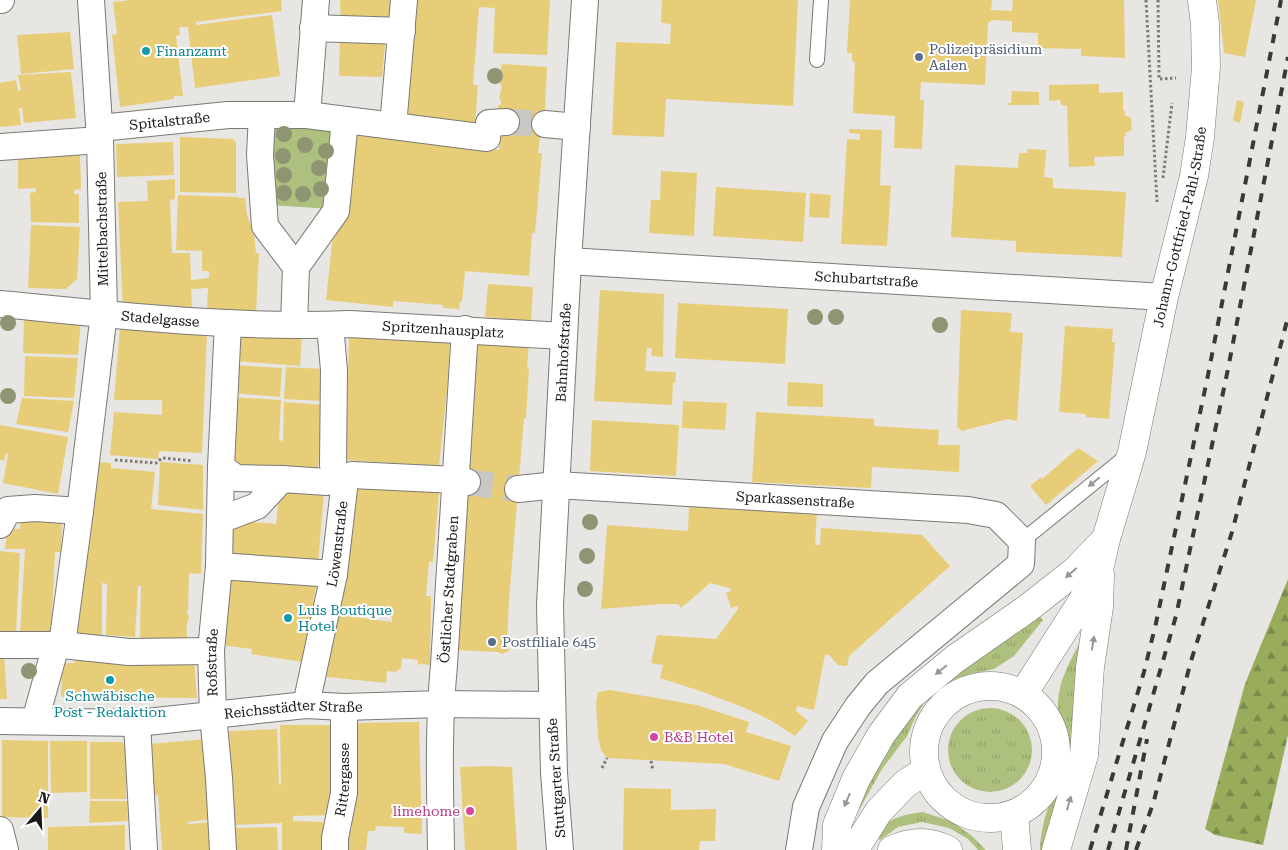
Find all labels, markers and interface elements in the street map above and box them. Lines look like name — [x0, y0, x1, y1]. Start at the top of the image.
place label: Polizeipräsidium Aalen — [929, 41, 1042, 73]
place label: Finanzamt — [156, 43, 227, 59]
marker: Finanzamt — [140, 45, 152, 57]
marker: Polizeipräsidium Aalen — [913, 51, 925, 63]
street label: Spitalstraße — [129, 109, 211, 133]
street label: Johann-Gottfried-Pahl-Straße — [1150, 126, 1209, 329]
street label: Mittelbachstraße — [93, 171, 111, 287]
street label: Schubartstraße — [814, 268, 919, 290]
street label: Bahnhofstraße — [553, 302, 574, 403]
street label: Stadelgasse — [121, 308, 200, 330]
street label: Spritzenhausplatz — [382, 318, 504, 341]
one-way arrow — [1088, 477, 1101, 488]
street label: Sparkassenstraße — [736, 488, 855, 511]
street label: Löwenstraße — [323, 500, 351, 589]
street label: Östlicher Stadtgraben — [436, 515, 461, 664]
one-way arrow — [1066, 567, 1078, 579]
place label: Luis Boutique Hotel — [298, 602, 392, 634]
marker: Luis Boutique Hotel — [282, 612, 294, 624]
street label: Roßstraße — [203, 627, 221, 697]
place label: Postfiliale 645 — [502, 634, 596, 650]
one-way arrow — [1090, 635, 1098, 651]
marker: Postfiliale 645 — [486, 636, 498, 648]
one-way arrow — [935, 665, 948, 676]
marker: Schwäbische Post - Redaktion — [104, 674, 116, 686]
place label: Schwäbische Post - Redaktion — [54, 688, 166, 720]
street label: Reichsstädter Straße — [223, 697, 363, 722]
street label: Stuttgarter Straße — [544, 717, 568, 838]
place label: B&B Hotel — [664, 729, 734, 745]
marker: B&B Hotel — [648, 731, 660, 743]
street label: Rittergasse — [331, 743, 352, 818]
north arrow — [15, 785, 65, 835]
text: N — [37, 788, 52, 807]
one-way arrow — [843, 793, 851, 807]
one-way arrow — [1066, 796, 1074, 811]
place label: limehome — [393, 803, 460, 819]
marker: limehome — [464, 805, 476, 817]

